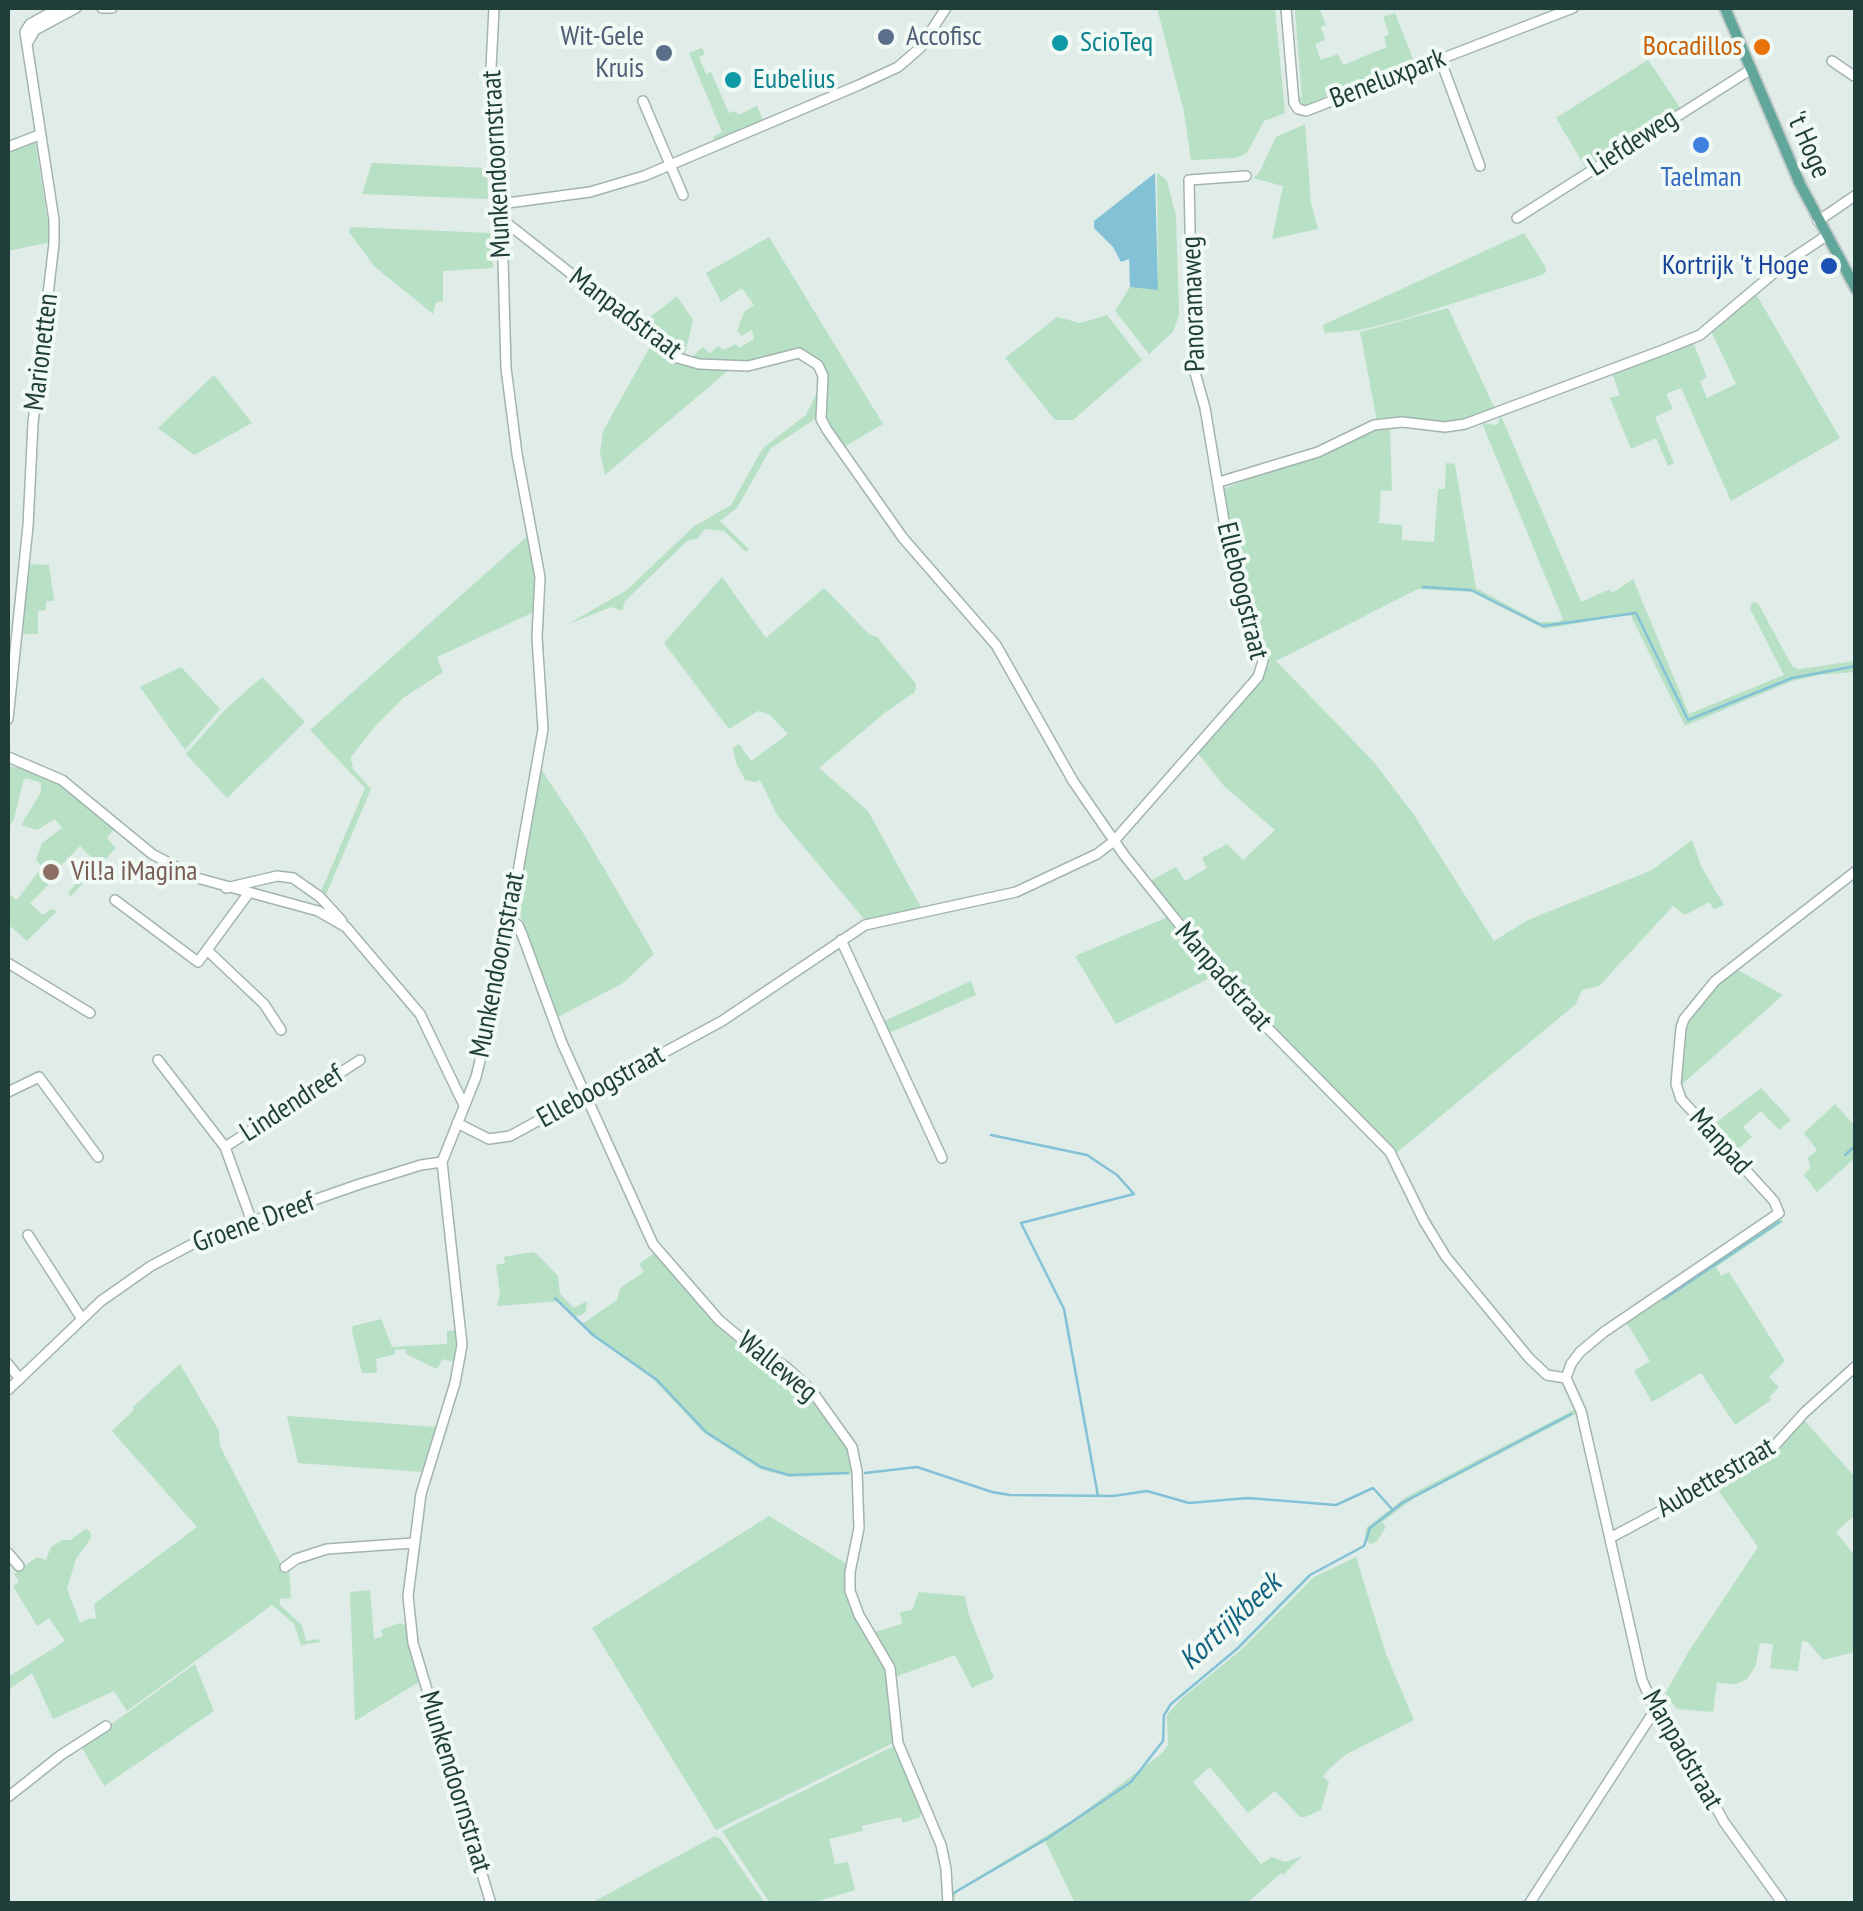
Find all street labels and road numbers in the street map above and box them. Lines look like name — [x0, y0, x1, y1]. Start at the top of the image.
street label: Beneluxpark — [1326, 42, 1450, 116]
street label: Munkendoornstraat — [475, 69, 519, 259]
street label: Liefdeweg — [1582, 102, 1684, 184]
street label: 't Hoge — [1779, 106, 1837, 184]
street label: Panoramaweg — [1175, 236, 1213, 372]
street label: Manpadstraat — [562, 261, 688, 367]
street label: Marionetten — [18, 292, 66, 412]
street label: Elleboogstraat — [1209, 519, 1275, 663]
street label: Munkendoornstraat — [464, 870, 532, 1060]
street label: Manpadstraat — [1167, 916, 1279, 1038]
street label: Elleboogstraat — [532, 1038, 670, 1136]
street label: Lindendreef — [234, 1058, 350, 1150]
street label: Manpad — [1682, 1102, 1758, 1182]
street label: Groene Dreef — [188, 1185, 320, 1261]
street label: Walleweg — [730, 1325, 824, 1409]
street label: Aubettestraat — [1651, 1431, 1781, 1525]
street label: Manpadstraat — [1635, 1685, 1729, 1815]
street label: Munkendoornstraat — [411, 1687, 499, 1877]

